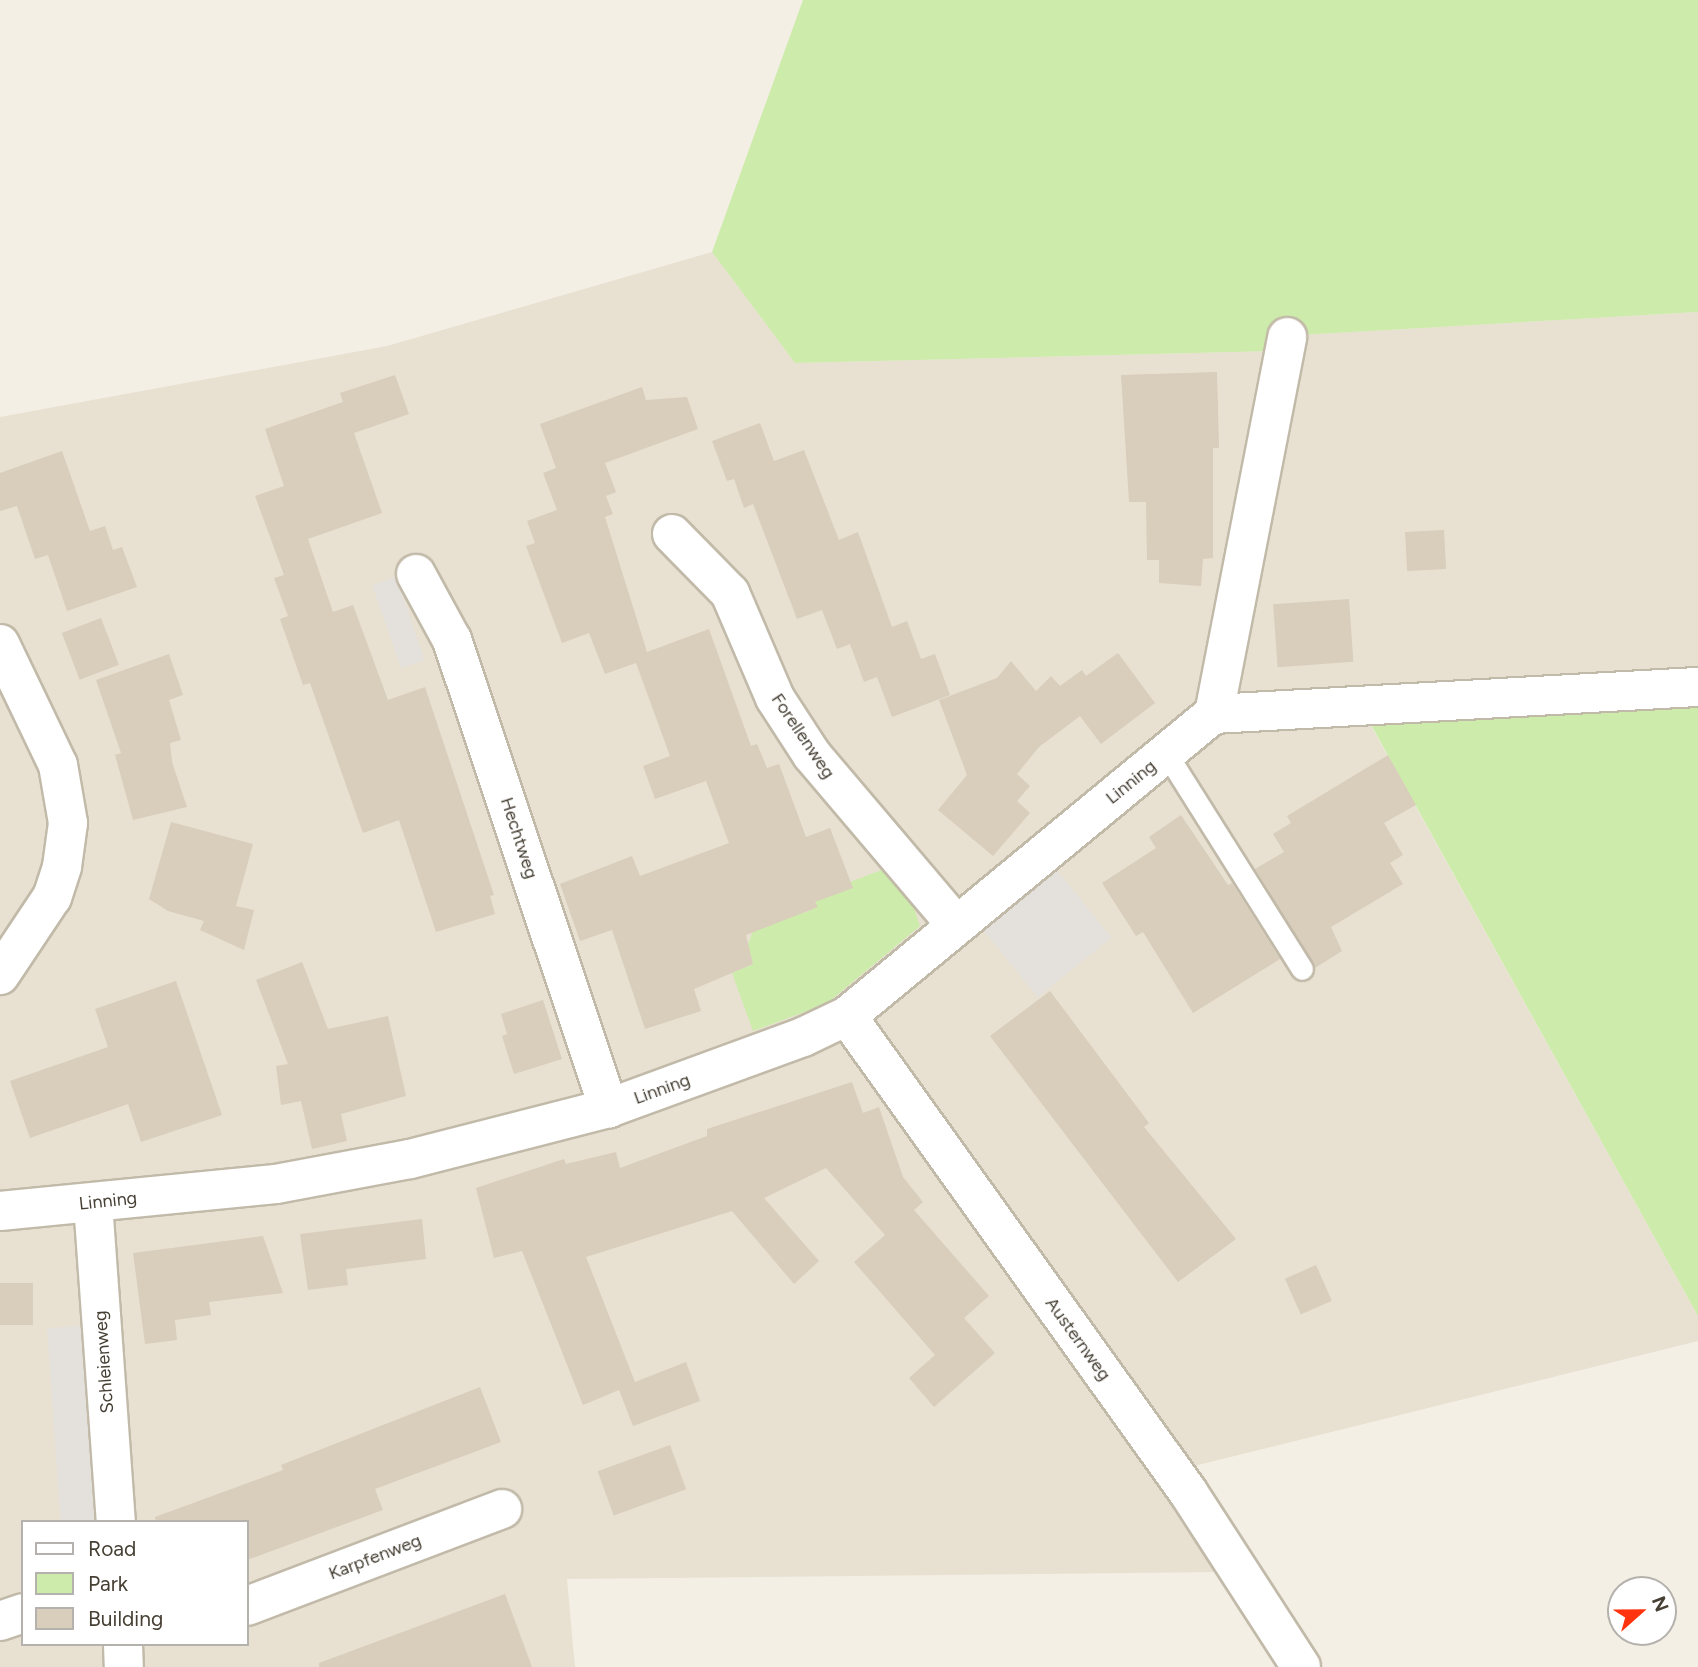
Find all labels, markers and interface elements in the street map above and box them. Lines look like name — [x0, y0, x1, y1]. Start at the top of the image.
street label: Forellenweg — [767, 689, 839, 783]
street label: Linning — [1102, 755, 1160, 809]
street label: Hechtweg — [496, 795, 542, 881]
street label: Linning — [631, 1069, 693, 1109]
street label: Linning — [78, 1187, 138, 1215]
street label: Austernweg — [1041, 1293, 1115, 1385]
street label: Schleienweg — [90, 1310, 118, 1414]
legend — [21, 1520, 248, 1646]
street label: Karpfenweg — [326, 1529, 424, 1585]
text: Road — [88, 1536, 136, 1561]
text: Park — [88, 1571, 128, 1596]
north arrow — [1607, 1576, 1677, 1646]
text: N — [1647, 1593, 1674, 1615]
text: Building — [88, 1606, 163, 1631]

